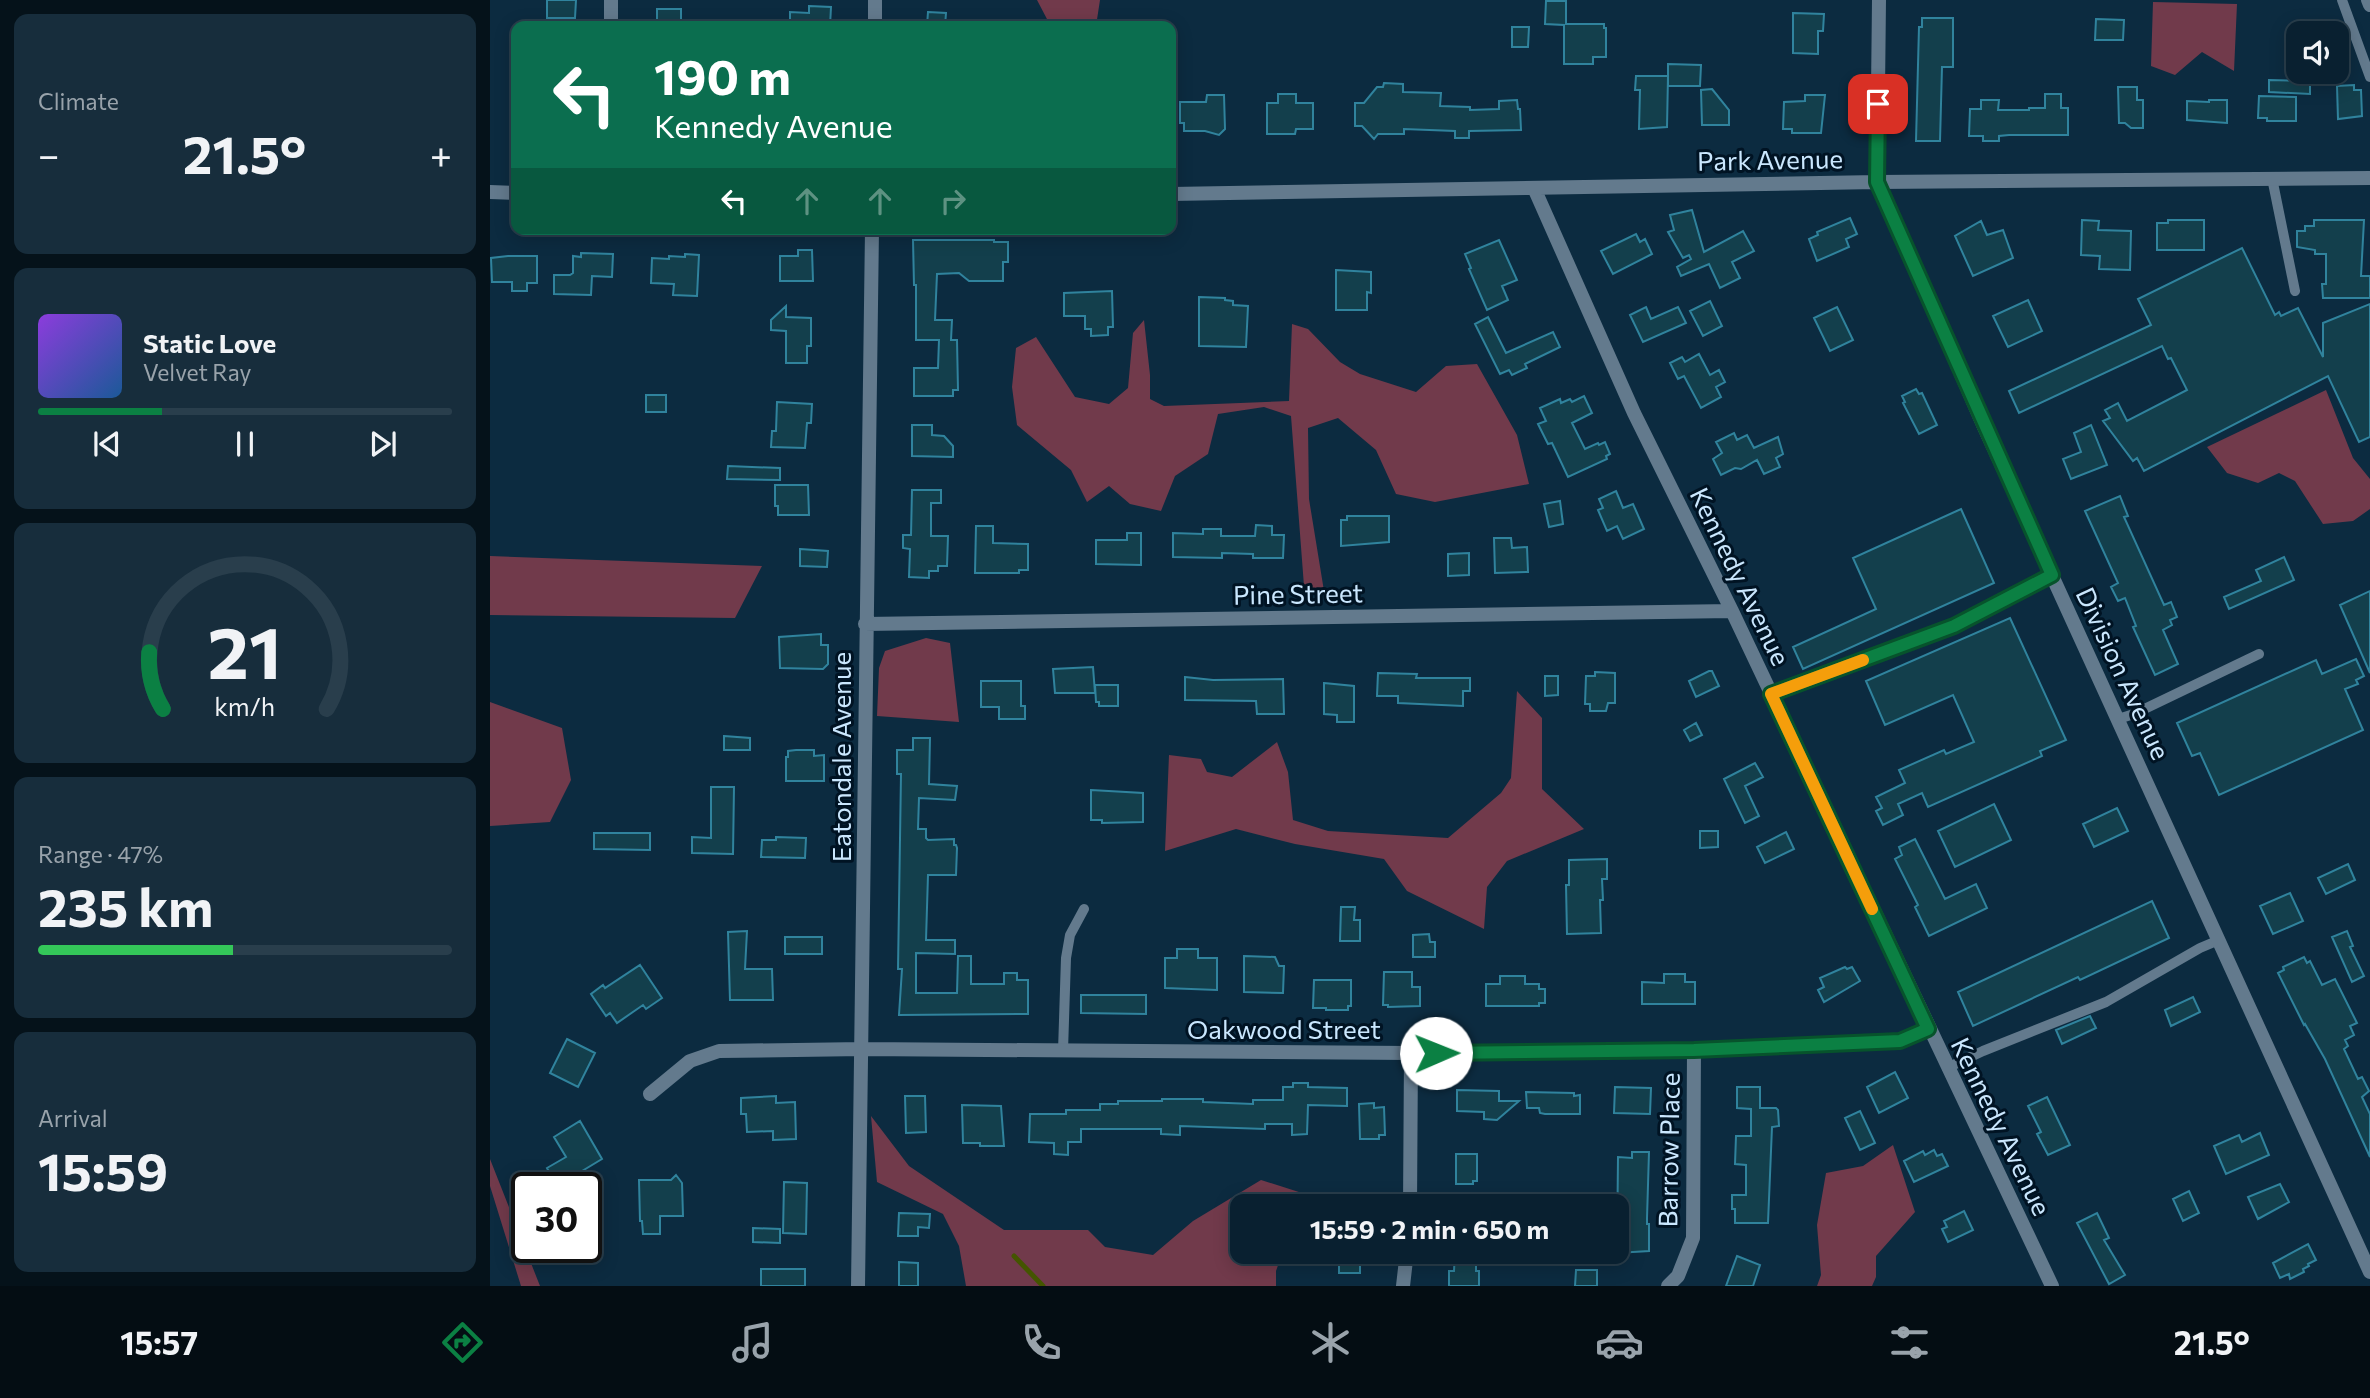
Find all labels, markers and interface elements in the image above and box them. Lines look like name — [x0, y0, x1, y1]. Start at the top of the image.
map controls — [2286, 21, 2349, 84]
button: sound — [2286, 21, 2349, 84]
text: 190 m — [654, 45, 791, 105]
icon: left — [539, 49, 630, 140]
pin — [1848, 74, 1908, 134]
icon: arrive — [1859, 85, 1897, 123]
text: Climate — [38, 87, 119, 115]
text: Kennedy Avenue — [654, 105, 893, 145]
text: 21.5° — [183, 121, 306, 185]
text: − — [38, 130, 60, 177]
text: + — [430, 130, 452, 177]
street label: Park Avenue — [1697, 142, 1843, 176]
icon: left — [715, 182, 753, 220]
icon: ahead — [788, 182, 826, 220]
icon: ahead — [861, 182, 899, 220]
icon: right — [934, 182, 972, 220]
text: Static Love — [143, 327, 276, 358]
text: Velvet Ray — [143, 358, 251, 386]
icon: previous — [88, 425, 126, 463]
icon: pause — [226, 425, 264, 463]
icon: next — [364, 425, 402, 463]
street label: Kennedy Avenue — [1685, 482, 1797, 670]
street label: Pine Street — [1233, 576, 1363, 610]
street label: Division Avenue — [2071, 582, 2177, 764]
text: 21 — [208, 605, 282, 694]
street label: Eatondale Avenue — [825, 652, 856, 862]
text: km/h — [215, 691, 275, 721]
text: Range · 47% — [38, 840, 163, 868]
text: 235 km — [38, 874, 213, 938]
street label: Oakwood Street — [1187, 1013, 1381, 1044]
position arrow — [1399, 1016, 1473, 1090]
street label: Kennedy Avenue — [1946, 1032, 2058, 1220]
street label: Barrow Place — [1651, 1072, 1685, 1228]
text: Arrival — [38, 1104, 108, 1132]
text: 15:59 — [38, 1138, 168, 1202]
speed limit sign: 30 — [511, 1172, 602, 1263]
text: 15:59 · 2 min · 650 m — [1310, 1213, 1549, 1244]
icon: directions — [438, 1318, 487, 1367]
icon: music — [728, 1318, 777, 1367]
icon: phone — [1017, 1318, 1066, 1367]
icon: climate — [1306, 1318, 1355, 1367]
icon: car — [1595, 1318, 1644, 1367]
icon: filters — [1885, 1318, 1934, 1367]
text: 15:57 — [120, 1322, 198, 1362]
text: 21.5° — [2174, 1322, 2250, 1362]

